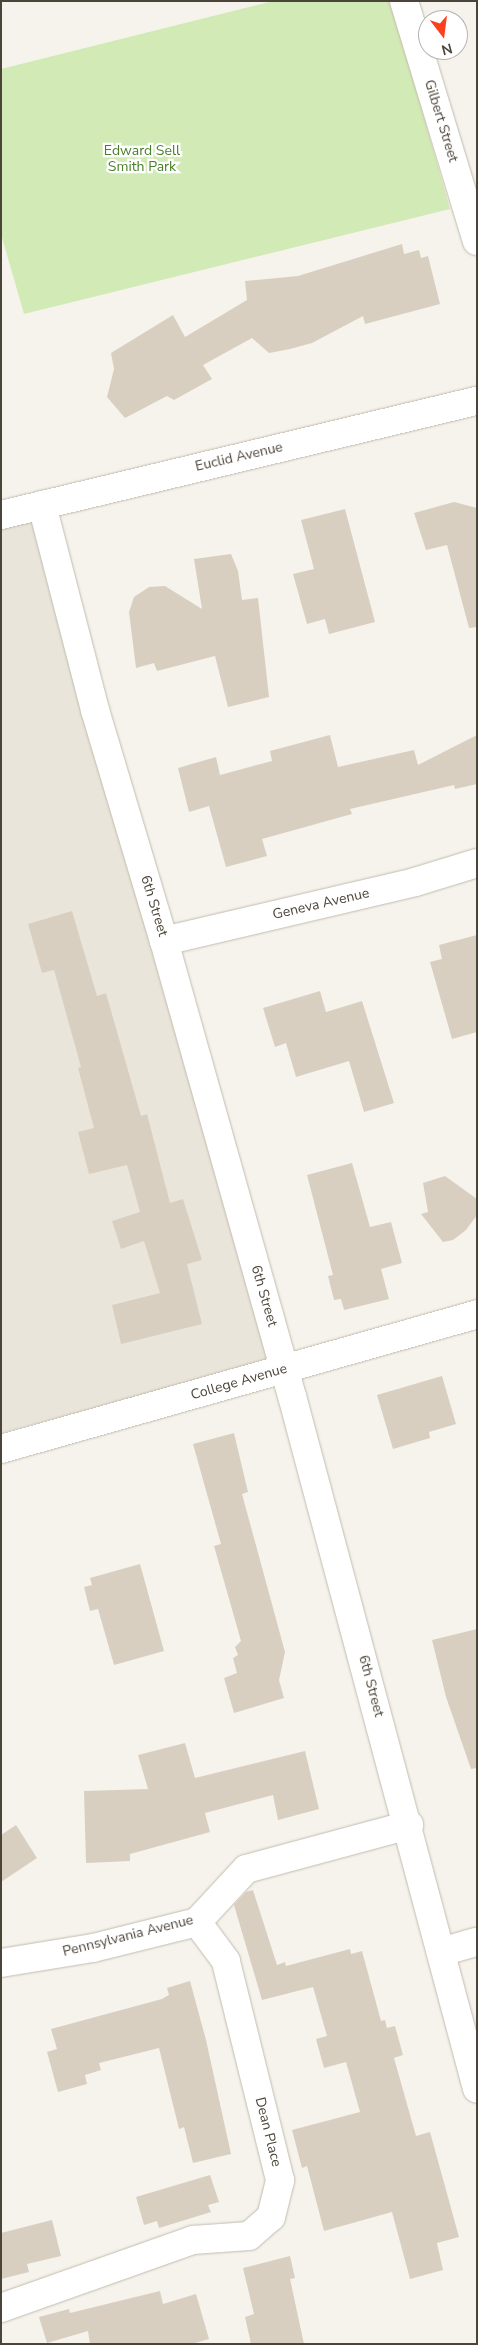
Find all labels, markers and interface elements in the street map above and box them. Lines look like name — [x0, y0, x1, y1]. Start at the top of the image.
north arrow — [418, 10, 468, 60]
text: N — [439, 38, 454, 60]
street label: Gilbert Street — [421, 78, 461, 164]
park label: Edward Sell Smith Park — [104, 143, 180, 176]
street label: Euclid Avenue — [194, 439, 284, 475]
street label: 6th Street — [137, 873, 171, 939]
street label: Geneva Avenue — [271, 885, 371, 923]
street label: 6th Street — [247, 1263, 281, 1329]
street label: College Avenue — [189, 1360, 289, 1404]
street label: 6th Street — [355, 1653, 387, 1719]
street label: Pennsylvania Avenue — [61, 1912, 195, 1960]
street label: Dean Place — [251, 2096, 285, 2168]

